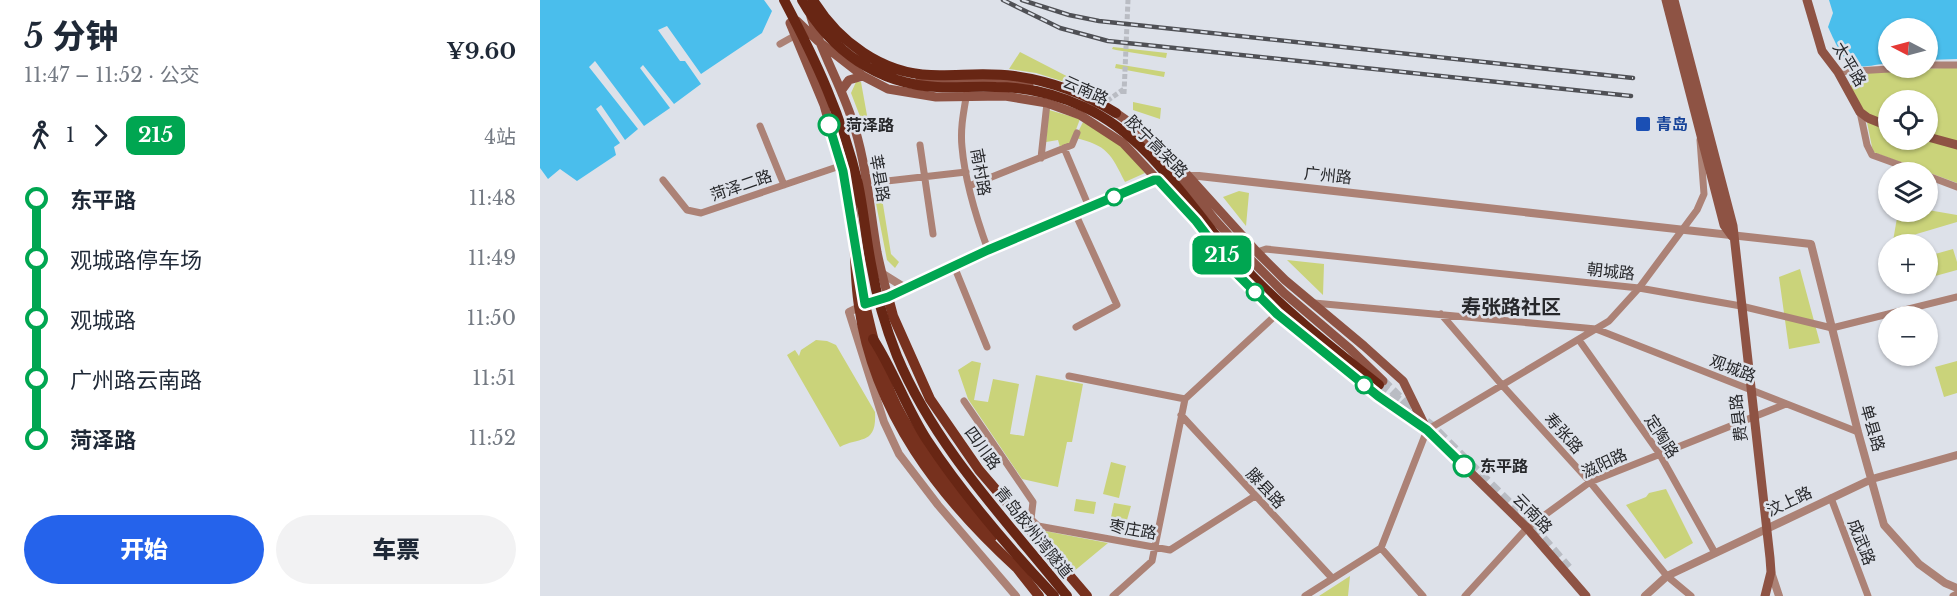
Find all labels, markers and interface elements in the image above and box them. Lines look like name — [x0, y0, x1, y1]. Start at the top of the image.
text: 5 分钟 — [24, 16, 118, 57]
north arrow — [1878, 18, 1938, 78]
map controls — [1878, 18, 1938, 366]
text: ¥9.60 — [446, 38, 516, 65]
street label: 太平路 — [1829, 38, 1871, 90]
text: 11:47 – 11:52 · 公交 — [24, 63, 200, 87]
street label: 云南路 — [1060, 71, 1112, 109]
button: locate — [1878, 90, 1938, 150]
street label: 胶宁高架路 — [1122, 111, 1192, 181]
marker: 菏泽路 — [818, 114, 840, 136]
place label: 青岛 — [1656, 114, 1688, 134]
place label: 菏泽路 — [846, 115, 894, 135]
marker: 青岛 — [1634, 115, 1652, 133]
icon: walk — [24, 119, 57, 152]
icon: forward — [84, 119, 117, 152]
text: 215 — [138, 122, 173, 148]
text: 1 — [66, 123, 75, 147]
text: 4站 — [484, 125, 516, 149]
street label: 南村路 — [967, 147, 995, 197]
street label: 莘县路 — [866, 153, 894, 203]
button: layers — [1878, 162, 1938, 222]
street label: 广州路 — [1303, 163, 1353, 187]
street label: 菏泽二路 — [707, 165, 775, 205]
text: 11:48 — [469, 186, 516, 210]
text: 东平路 — [70, 187, 136, 214]
unlabelled marker — [1105, 188, 1123, 206]
button: + — [1878, 234, 1938, 294]
line badge: 215 — [1188, 236, 1256, 274]
text: 215 — [1204, 242, 1240, 268]
text: 11:49 — [468, 246, 516, 270]
text: 观城路停车场 — [70, 247, 202, 274]
street label: 朝城路 — [1586, 259, 1636, 283]
unlabelled marker — [1246, 283, 1264, 301]
district label: 寿张路社区 — [1461, 295, 1561, 319]
text: 11:50 — [467, 306, 516, 330]
button: − — [1878, 306, 1938, 366]
text: 观城路 — [70, 307, 136, 334]
street label: 观城路 — [1707, 350, 1759, 386]
text: 11:51 — [472, 366, 516, 390]
text: 广州路云南路 — [70, 367, 202, 394]
unlabelled marker — [1355, 376, 1373, 394]
street label: 费县路 — [1725, 393, 1751, 443]
street label: 单县路 — [1857, 402, 1889, 454]
street label: 寿张路 — [1541, 408, 1587, 458]
street label: 定陶路 — [1641, 410, 1683, 462]
street label: 四川路 — [961, 423, 1005, 473]
text: 11:52 — [469, 426, 516, 450]
text: 菏泽路 — [70, 427, 136, 454]
street label: 滋阳路 — [1578, 444, 1630, 482]
marker: 东平路 — [1453, 455, 1475, 477]
place label: 东平路 — [1480, 456, 1528, 476]
street label: 滕县路 — [1242, 464, 1290, 512]
street label: 青岛胶州湾隧道 — [991, 482, 1077, 582]
street label: 汶上路 — [1763, 482, 1815, 520]
street label: 云南路 — [1509, 489, 1557, 537]
button: 开始 — [24, 515, 264, 584]
button: 车票 — [276, 515, 516, 584]
street label: 枣庄路 — [1108, 515, 1158, 543]
street label: 成武路 — [1844, 516, 1880, 568]

